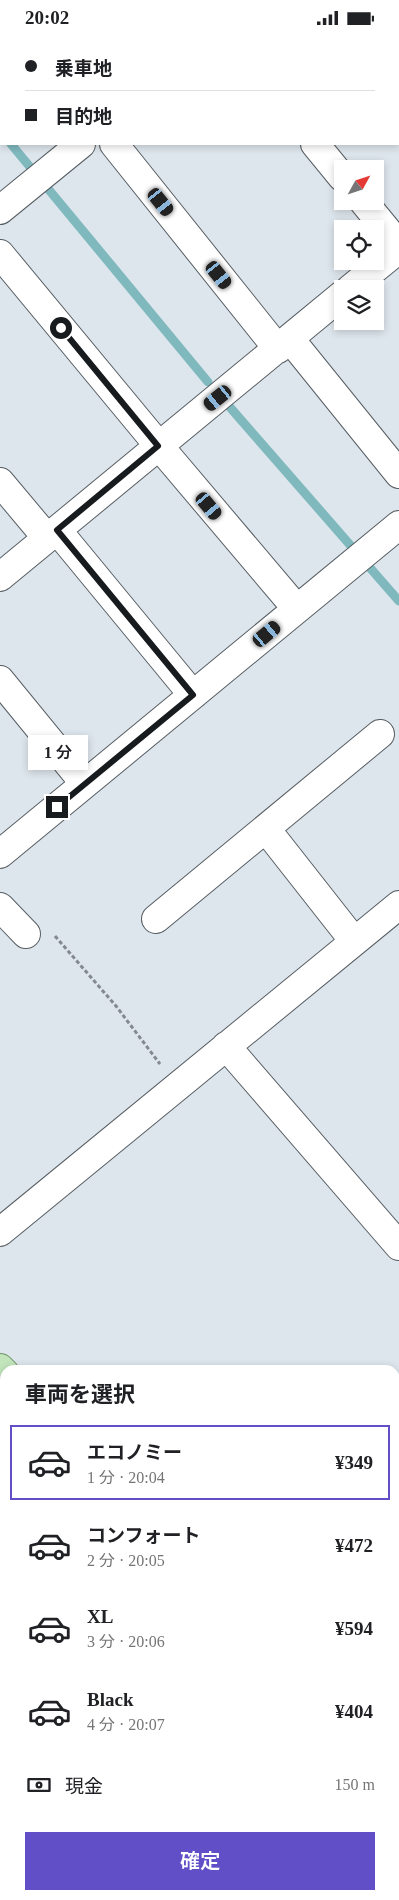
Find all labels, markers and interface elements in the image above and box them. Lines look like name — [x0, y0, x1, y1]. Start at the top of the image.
text: 20:02 — [25, 7, 69, 28]
text: 乗車地 — [55, 58, 112, 79]
text: 目的地 — [55, 106, 112, 127]
north arrow — [334, 160, 384, 210]
map controls — [334, 160, 384, 330]
car — [145, 186, 176, 218]
button: locate — [334, 220, 384, 270]
car — [203, 259, 234, 291]
button: layers — [334, 280, 384, 330]
route start — [50, 317, 72, 339]
car — [201, 383, 234, 413]
car — [193, 490, 224, 522]
car — [250, 619, 283, 649]
callout: 1 分 — [27, 735, 87, 769]
text: 1 分 — [44, 744, 72, 761]
route end — [46, 796, 68, 818]
text: 車両を選択 — [25, 1382, 135, 1407]
icon: car — [27, 1440, 72, 1485]
text: エコノミー — [87, 1442, 182, 1463]
text: ¥349 — [335, 1452, 373, 1473]
text: 1 分 · 20:04 — [87, 1469, 165, 1486]
icon: car — [27, 1523, 72, 1568]
text: コンフォート — [87, 1525, 200, 1546]
text: ¥472 — [335, 1535, 373, 1556]
text: 2 分 · 20:05 — [87, 1552, 165, 1569]
icon: car — [27, 1606, 72, 1651]
text: XL — [87, 1606, 113, 1627]
text: ¥594 — [335, 1618, 373, 1639]
text: 3 分 · 20:06 — [87, 1633, 165, 1650]
icon: car — [27, 1689, 72, 1734]
text: Black — [87, 1689, 133, 1710]
text: ¥404 — [335, 1701, 373, 1722]
text: 4 分 · 20:07 — [87, 1716, 165, 1733]
icon: cash — [25, 1771, 53, 1799]
text: 現金 — [65, 1776, 103, 1797]
text: 150 m — [335, 1776, 375, 1793]
button: 確定 — [25, 1832, 375, 1890]

